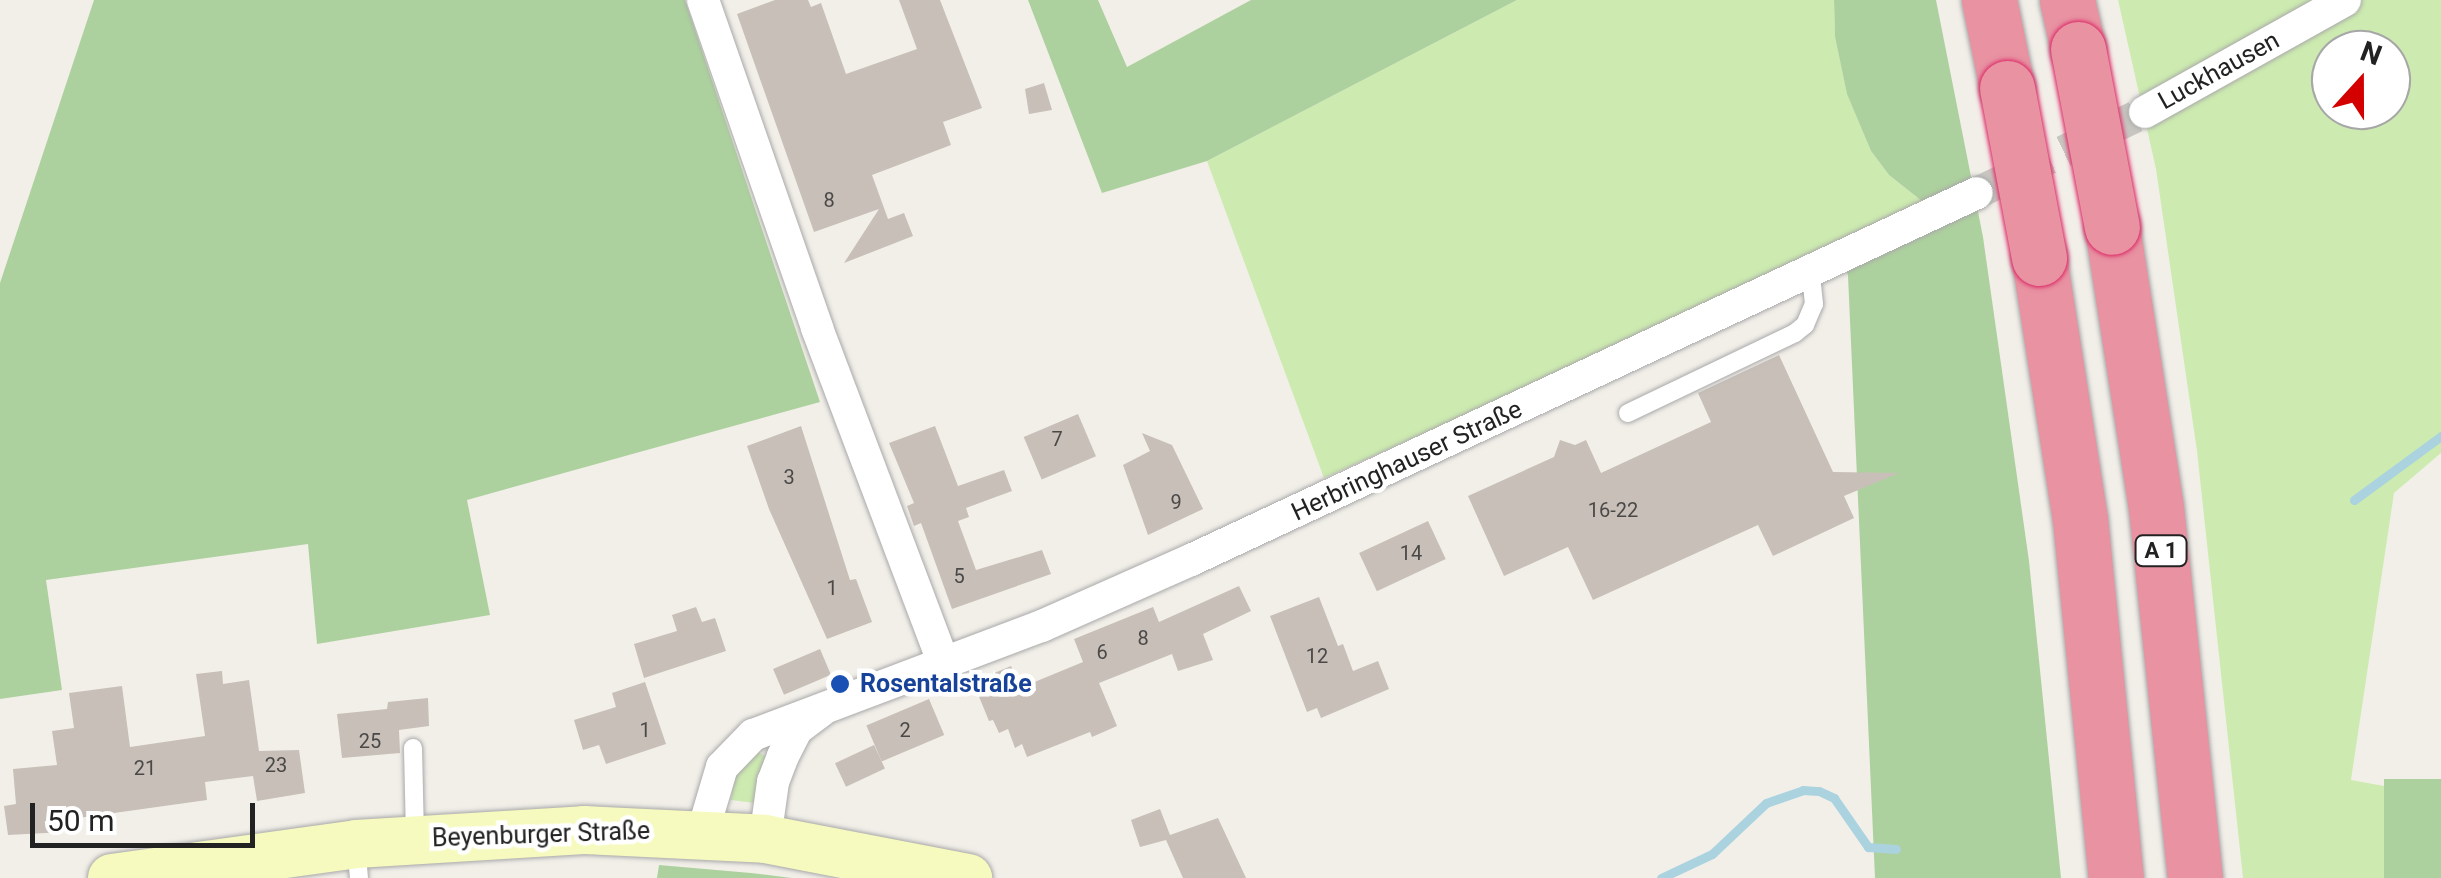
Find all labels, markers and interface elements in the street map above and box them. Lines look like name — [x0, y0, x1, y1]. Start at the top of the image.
street label: Luckhausen — [2153, 25, 2285, 117]
north arrow — [2311, 30, 2411, 130]
text: N — [2356, 34, 2386, 72]
house number: 8 — [823, 188, 835, 212]
street label: Herbringhauser Straße — [1287, 394, 1527, 528]
house number: 7 — [1051, 427, 1063, 451]
house number: 3 — [783, 465, 795, 489]
house number: 9 — [1170, 490, 1182, 514]
house number: 16-22 — [1588, 498, 1638, 522]
road number: A 1 — [2134, 534, 2188, 568]
house number: 14 — [1400, 541, 1422, 565]
house number: 5 — [953, 564, 965, 588]
house number: 1 — [826, 576, 838, 600]
house number: 8 — [1137, 626, 1149, 650]
house number: 6 — [1096, 640, 1108, 664]
house number: 12 — [1306, 644, 1328, 668]
place label: Rosentalstraße — [860, 669, 1032, 699]
marker: Rosentalstraße — [829, 673, 851, 695]
house number: 1 — [639, 718, 651, 742]
house number: 2 — [899, 718, 911, 742]
house number: 25 — [359, 729, 381, 753]
house number: 23 — [265, 753, 287, 777]
house number: 21 — [134, 756, 156, 780]
scale bar — [35, 783, 260, 845]
text: 50 m — [47, 803, 114, 838]
street label: Beyenburger Straße — [431, 816, 651, 854]

